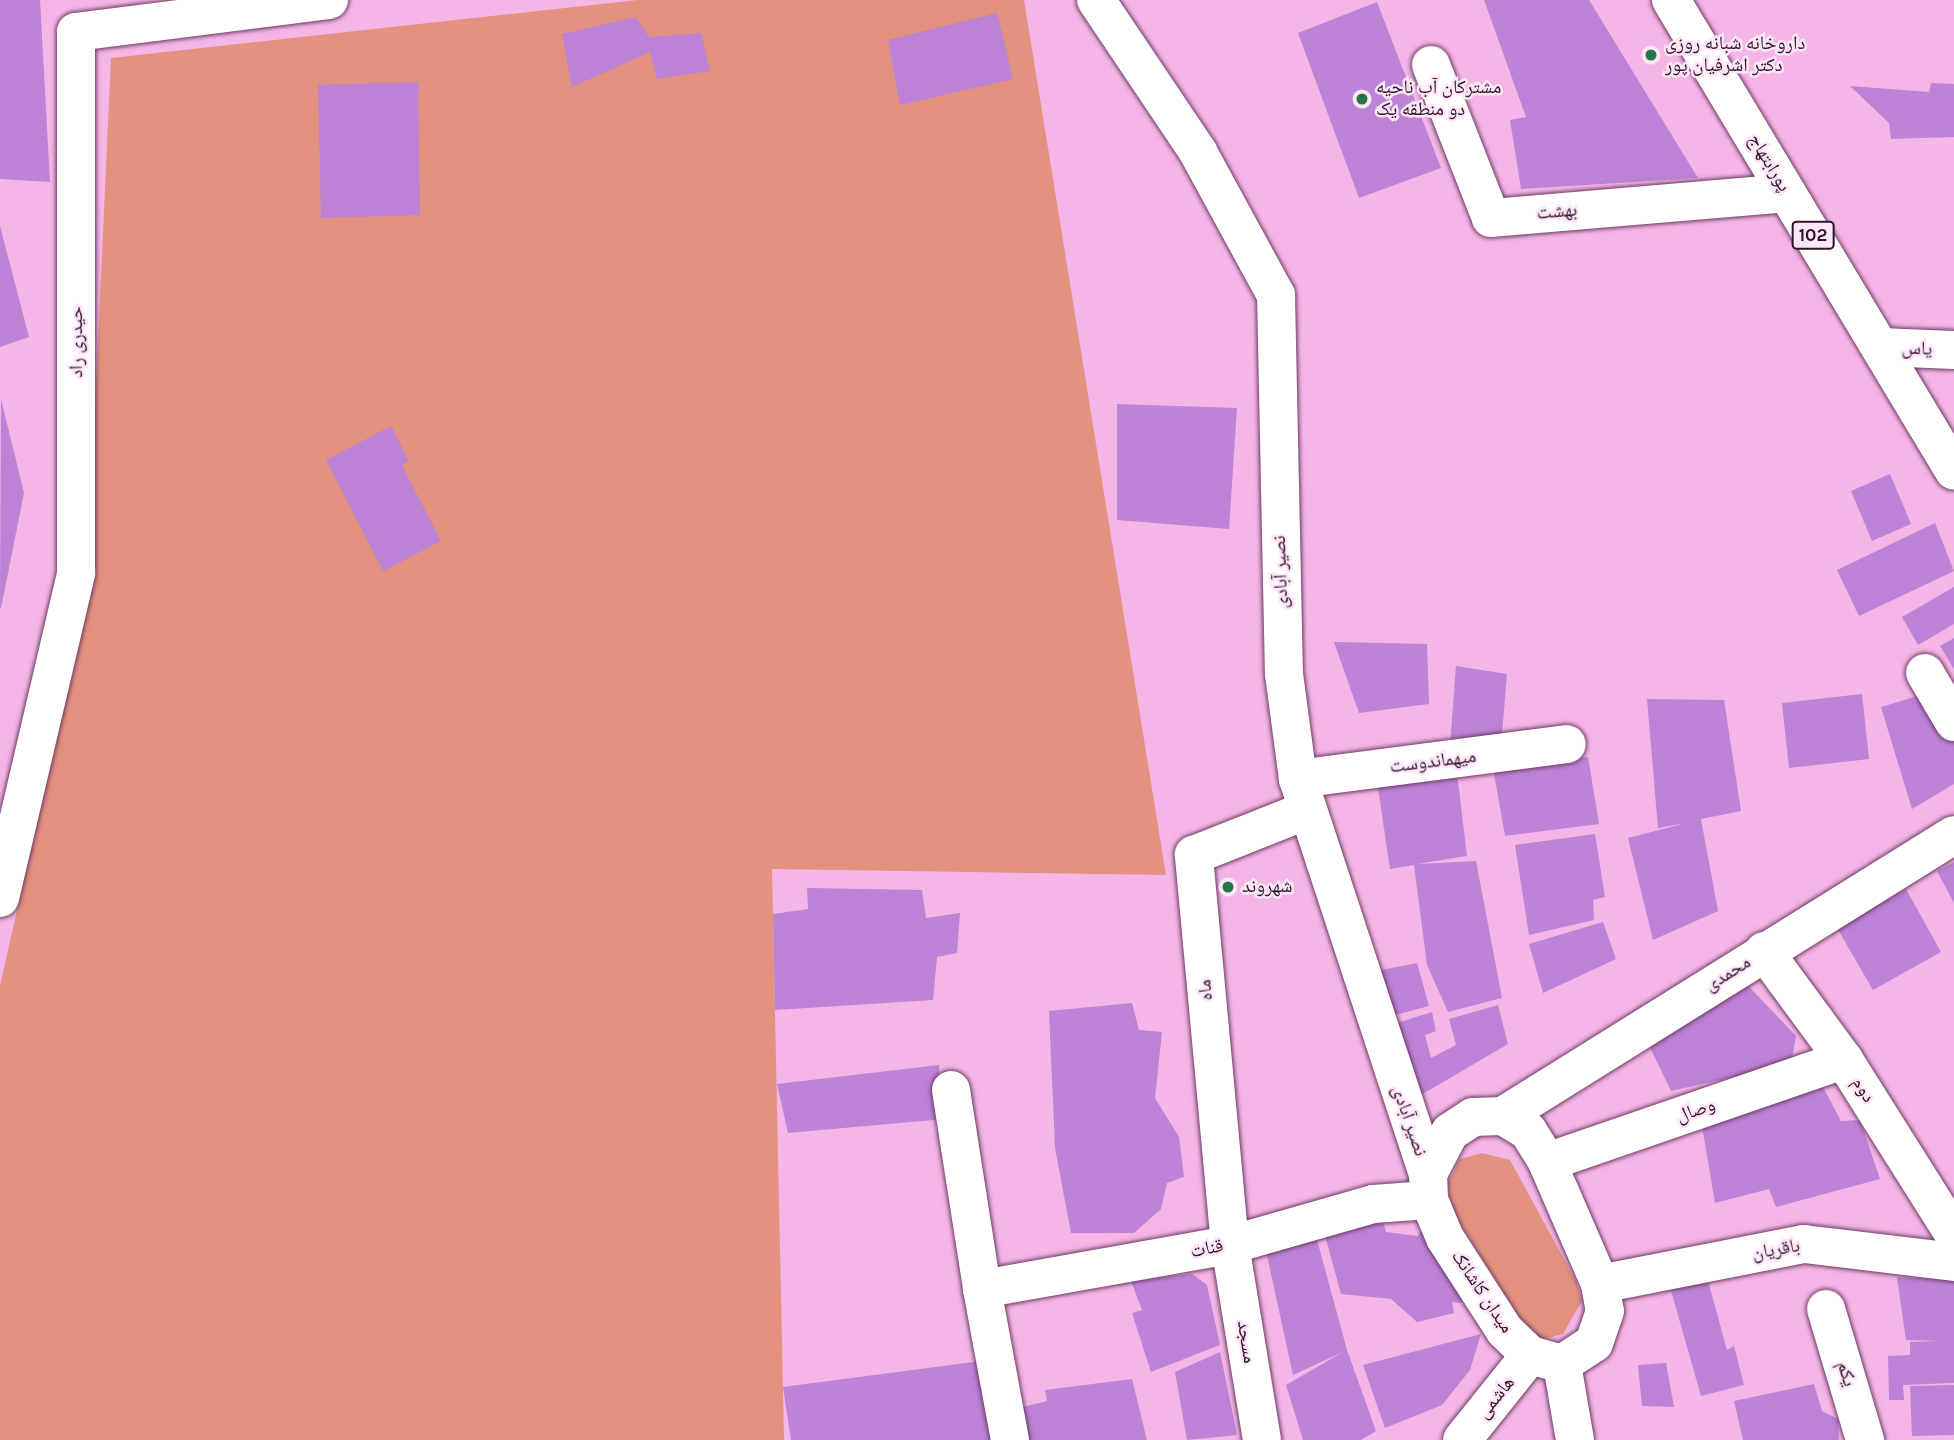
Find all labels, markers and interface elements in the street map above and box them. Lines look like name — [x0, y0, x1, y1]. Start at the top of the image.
place label: داروخانه شبانه روزی دکتر اشرفیان پور — [1665, 33, 1805, 77]
marker: داروخانه شبانه روزی دکتر اشرفیان پور — [1643, 47, 1659, 63]
place label: مشترکان آب ناحیه دو منطقه یک — [1376, 77, 1501, 121]
marker: مشترکان آب ناحیه دو منطقه یک — [1354, 91, 1370, 107]
street label: پورابتهاج — [1743, 130, 1795, 196]
street label: بهشت — [1536, 199, 1578, 225]
road number: 102 — [1790, 220, 1836, 249]
street label: حیدری راد — [66, 306, 88, 378]
street label: یاس — [1901, 337, 1933, 361]
street label: نصیر آبادی — [1268, 535, 1294, 609]
street label: میهماندوست — [1389, 745, 1477, 779]
place label: شهروند — [1242, 876, 1293, 898]
marker: شهروند — [1220, 879, 1236, 895]
street label: محمدی — [1701, 951, 1755, 997]
street label: ماه — [1194, 978, 1218, 1002]
street label: دوم — [1846, 1073, 1880, 1107]
street label: نصیر آبادی — [1386, 1083, 1432, 1159]
street label: وصال — [1673, 1094, 1719, 1128]
street label: قنات — [1189, 1235, 1225, 1263]
street label: باقریان — [1750, 1235, 1802, 1265]
street label: میدان کاشانک — [1446, 1246, 1518, 1338]
street label: مسجد — [1231, 1319, 1261, 1365]
street label: یکم — [1831, 1359, 1861, 1389]
street label: هاشمی — [1472, 1372, 1520, 1424]

